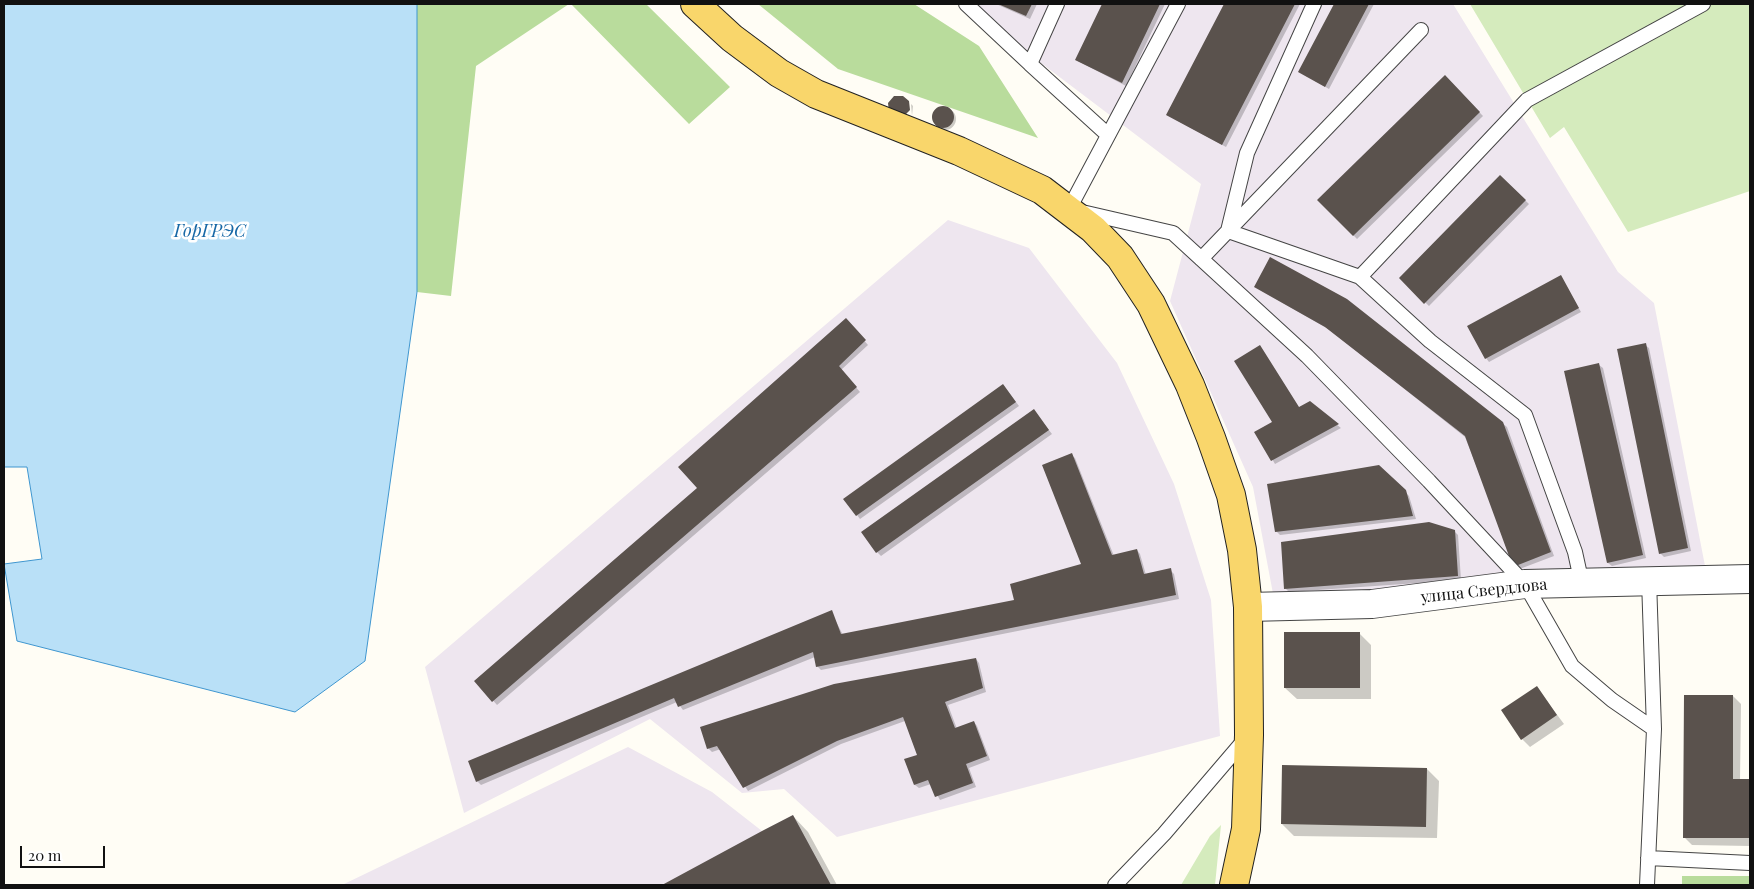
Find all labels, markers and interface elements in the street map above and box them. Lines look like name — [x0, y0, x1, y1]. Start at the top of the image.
water label: ГорГРЭС — [174, 220, 246, 242]
street label: улица Свердлова — [1420, 575, 1548, 607]
scale bar — [22, 836, 108, 868]
text: 20 m — [28, 845, 61, 865]

